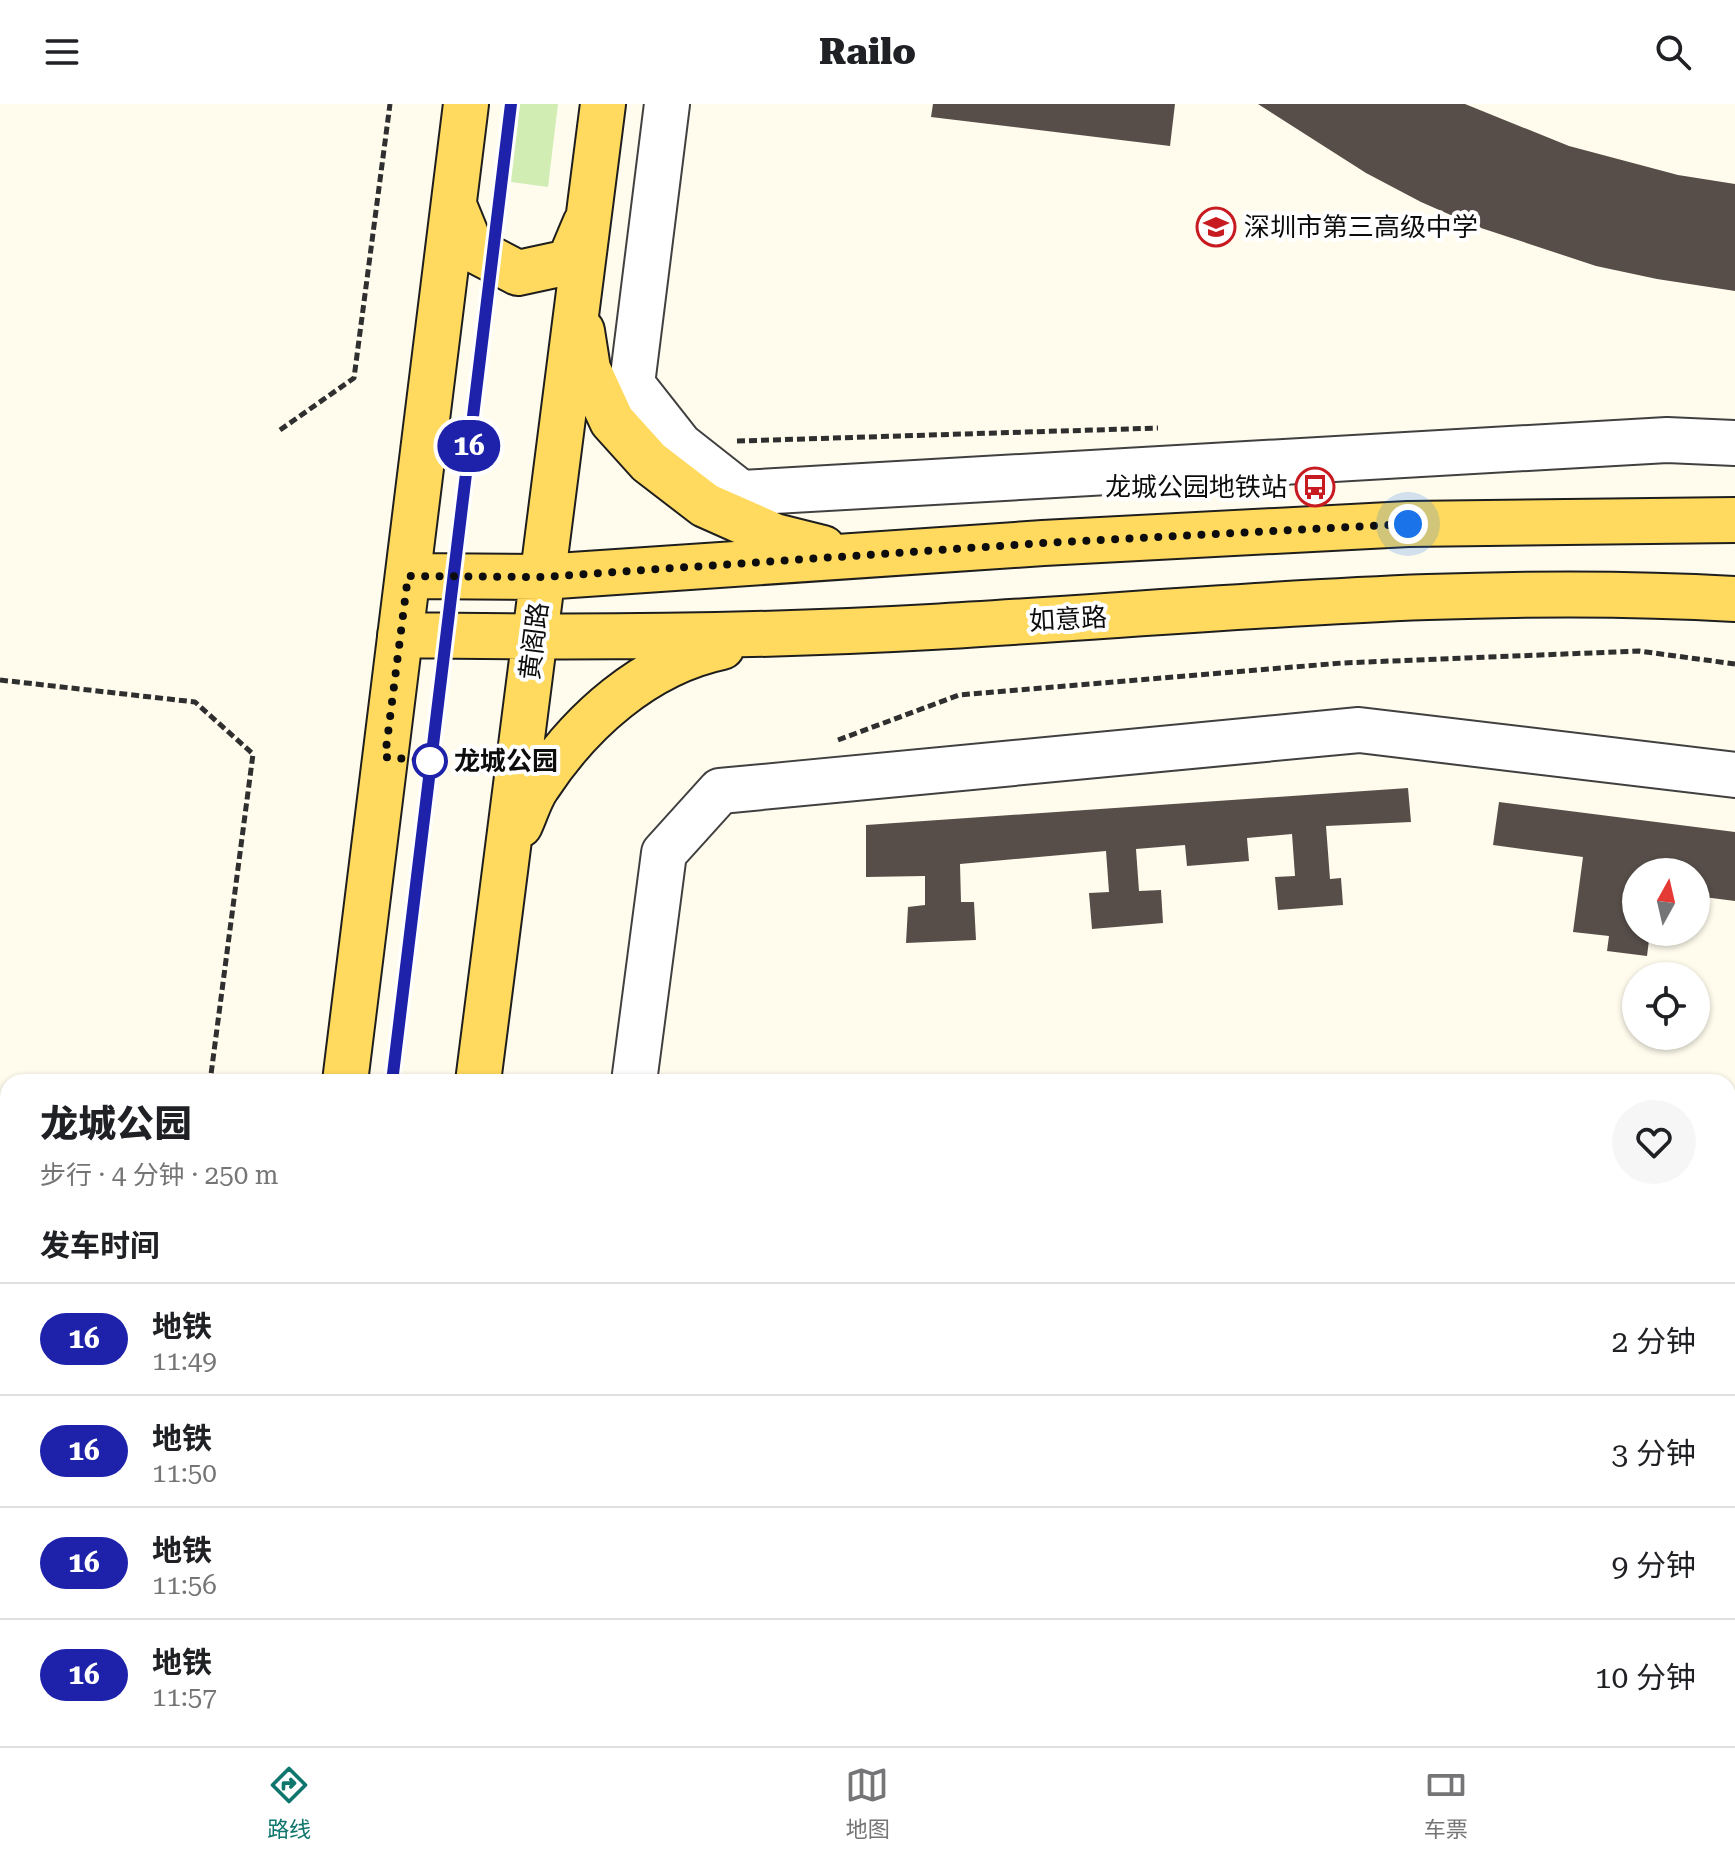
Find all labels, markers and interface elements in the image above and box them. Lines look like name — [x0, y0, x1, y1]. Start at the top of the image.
icon: menu — [40, 30, 84, 74]
icon: search — [1651, 30, 1695, 74]
text: Railo — [819, 31, 916, 73]
school or university icon: 深圳市第三高级中学 — [1195, 206, 1237, 248]
place label: 深圳市第三高级中学 — [1244, 212, 1478, 242]
line badge: 16 — [433, 420, 505, 472]
text: 16 — [453, 429, 485, 462]
bus stop icon: 龙城公园地铁站 — [1294, 466, 1336, 508]
place label: 龙城公园地铁站 — [1105, 472, 1287, 502]
your location — [1388, 504, 1428, 544]
street label: 黄阁路 — [514, 600, 554, 682]
street label: 如意路 — [1028, 602, 1108, 636]
marker: 龙城公园 — [413, 744, 447, 778]
place label: 龙城公园 — [454, 746, 558, 776]
north arrow — [1622, 858, 1710, 946]
map controls — [1622, 858, 1710, 1050]
button: locate — [1622, 962, 1710, 1050]
button: heart — [1612, 1100, 1696, 1184]
text: 龙城公园 — [40, 1102, 192, 1146]
text: 步行 · 4 分钟 · 250 m — [40, 1160, 279, 1190]
text: 发车时间 — [40, 1228, 160, 1263]
text: 地铁 — [152, 1309, 212, 1344]
text: 16 — [68, 1322, 100, 1355]
text: 2 分钟 — [1612, 1324, 1696, 1359]
text: 11:49 — [152, 1346, 217, 1376]
text: 地铁 — [152, 1421, 212, 1456]
text: 16 — [68, 1434, 100, 1467]
text: 3 分钟 — [1612, 1436, 1696, 1471]
text: 11:50 — [152, 1458, 217, 1488]
text: 地铁 — [152, 1533, 212, 1568]
text: 16 — [68, 1546, 100, 1579]
text: 9 分钟 — [1612, 1548, 1696, 1583]
text: 11:56 — [152, 1570, 217, 1600]
text: 地铁 — [152, 1645, 212, 1680]
text: 16 — [68, 1658, 100, 1691]
text: 10 分钟 — [1595, 1660, 1696, 1695]
text: 11:57 — [152, 1682, 217, 1712]
tab: 路线 — [267, 1763, 311, 1843]
tab: 地图 — [845, 1763, 890, 1843]
tab: 车票 — [1424, 1763, 1468, 1843]

